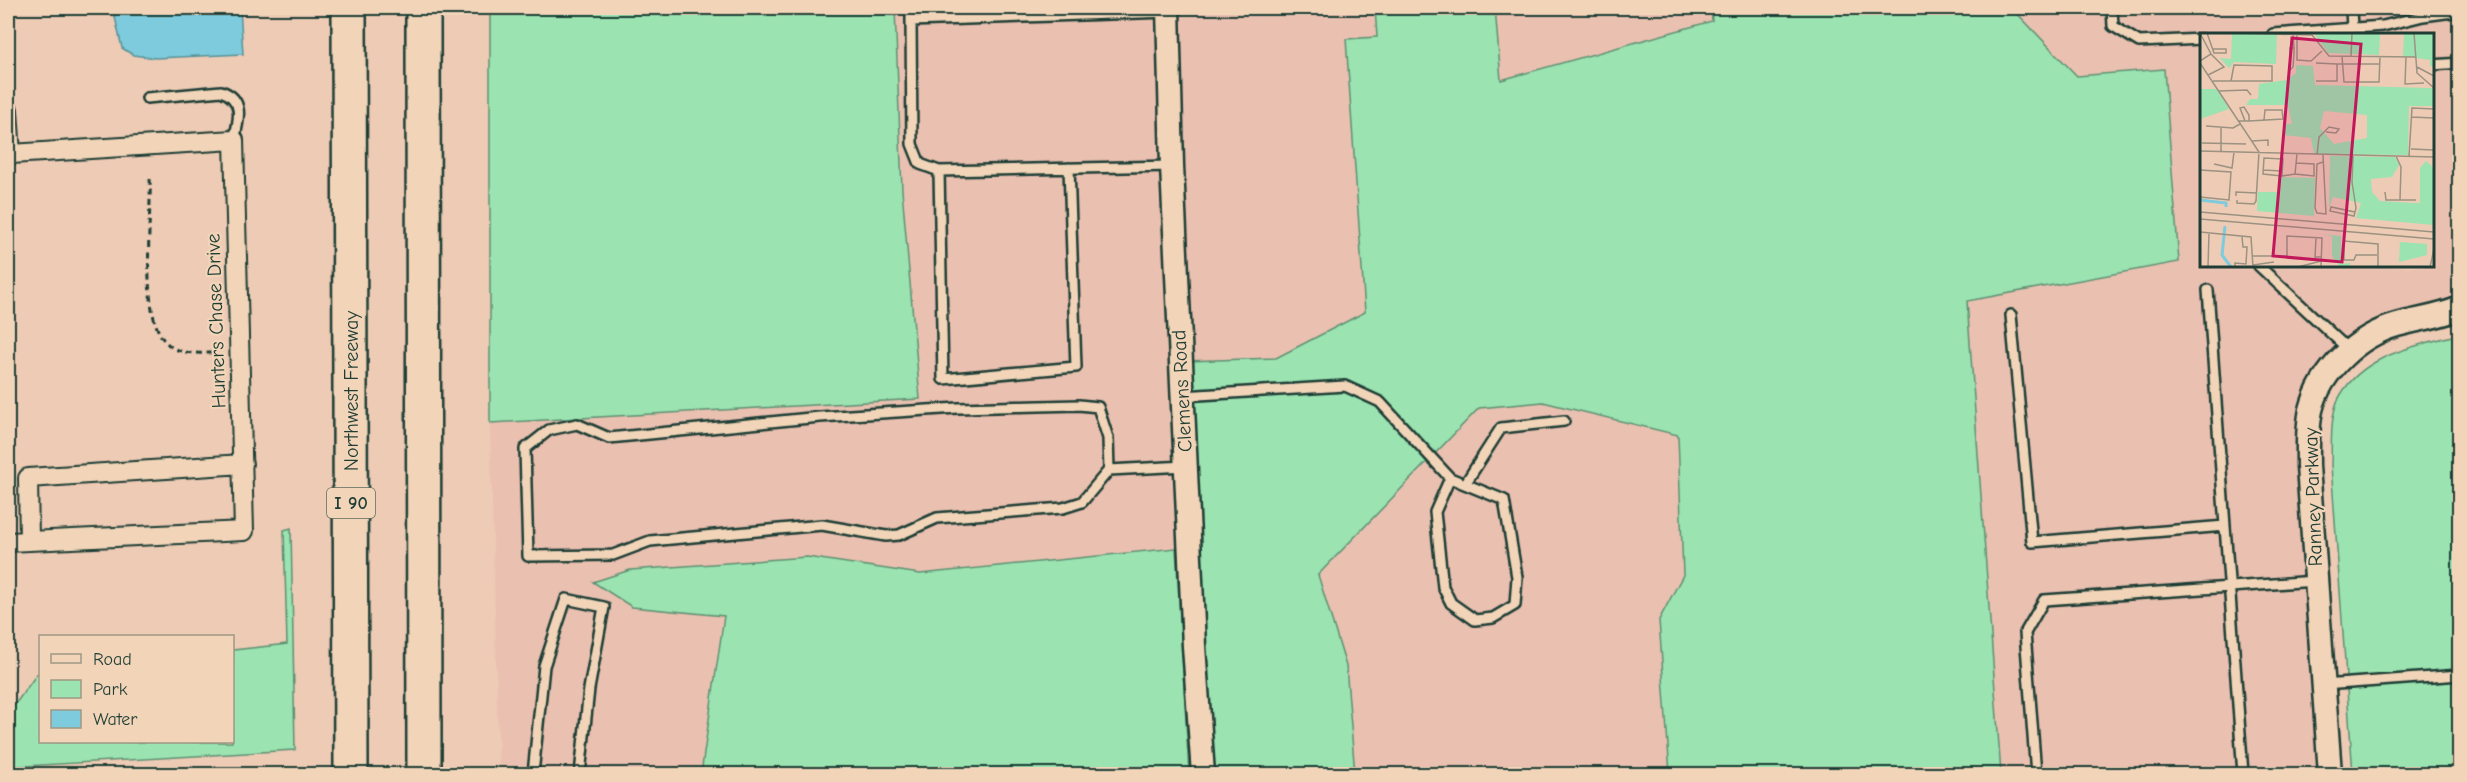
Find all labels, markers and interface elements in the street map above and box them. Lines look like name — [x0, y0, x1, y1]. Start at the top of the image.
inset map — [2200, 33, 2434, 267]
street label: Hunters Chase Drive — [201, 233, 231, 409]
street label: Northwest Freeway — [340, 311, 363, 471]
street label: Clemens Road — [1167, 329, 1197, 453]
street label: Ranney Parkway — [2299, 427, 2327, 567]
road number: I 90 — [327, 488, 375, 518]
legend — [39, 635, 234, 743]
text: Road — [93, 649, 132, 670]
text: Park — [93, 679, 128, 700]
text: Water — [93, 709, 138, 730]

